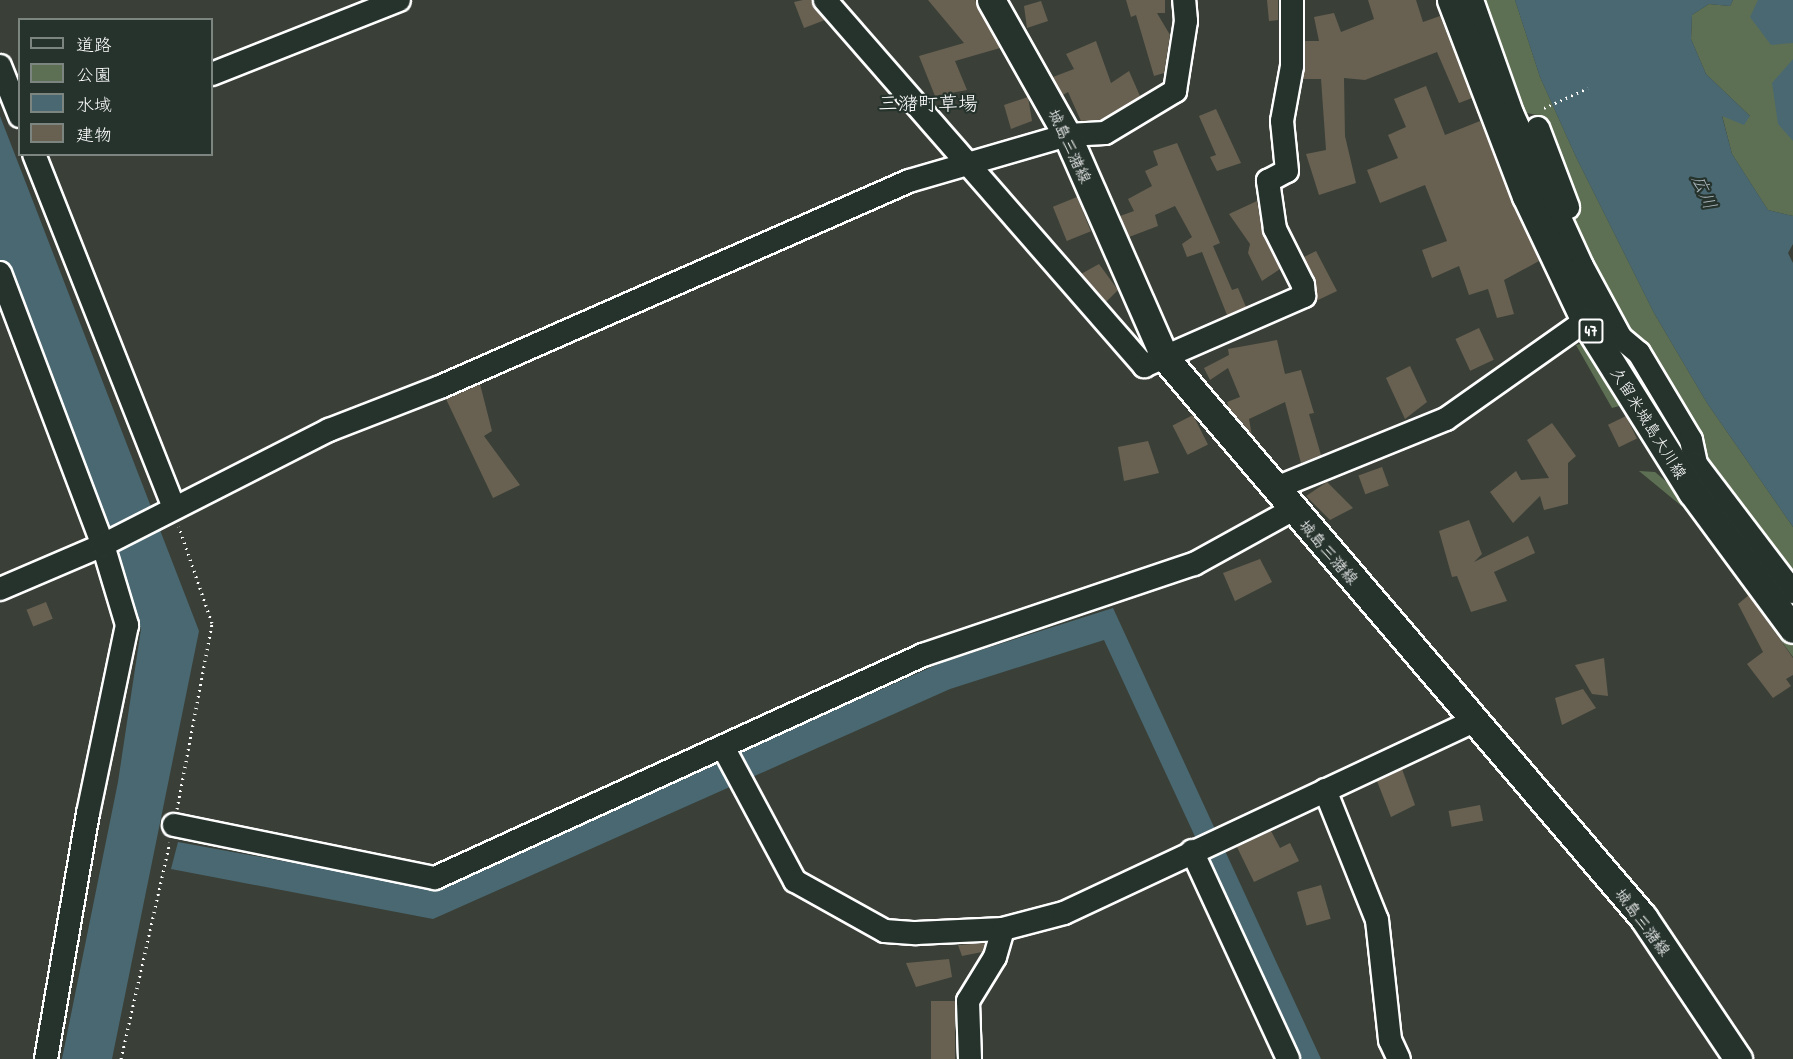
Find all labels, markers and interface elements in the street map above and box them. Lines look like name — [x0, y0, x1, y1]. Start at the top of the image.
legend — [18, 18, 213, 156]
text: 道路 — [76, 32, 112, 57]
text: 公園 — [76, 62, 112, 87]
district label: 三潴町草場 — [878, 90, 978, 114]
text: 水域 — [76, 92, 112, 117]
street label: 城島三潴線 — [1044, 106, 1096, 186]
text: 建物 — [76, 122, 112, 147]
water label: 広川 — [1687, 171, 1721, 213]
road number: 47 — [1578, 319, 1604, 343]
street label: 久留米城島大川線 — [1607, 364, 1691, 482]
street label: 城島三潴線 — [1296, 516, 1362, 588]
street label: 城島三潴線 — [1611, 884, 1675, 960]

